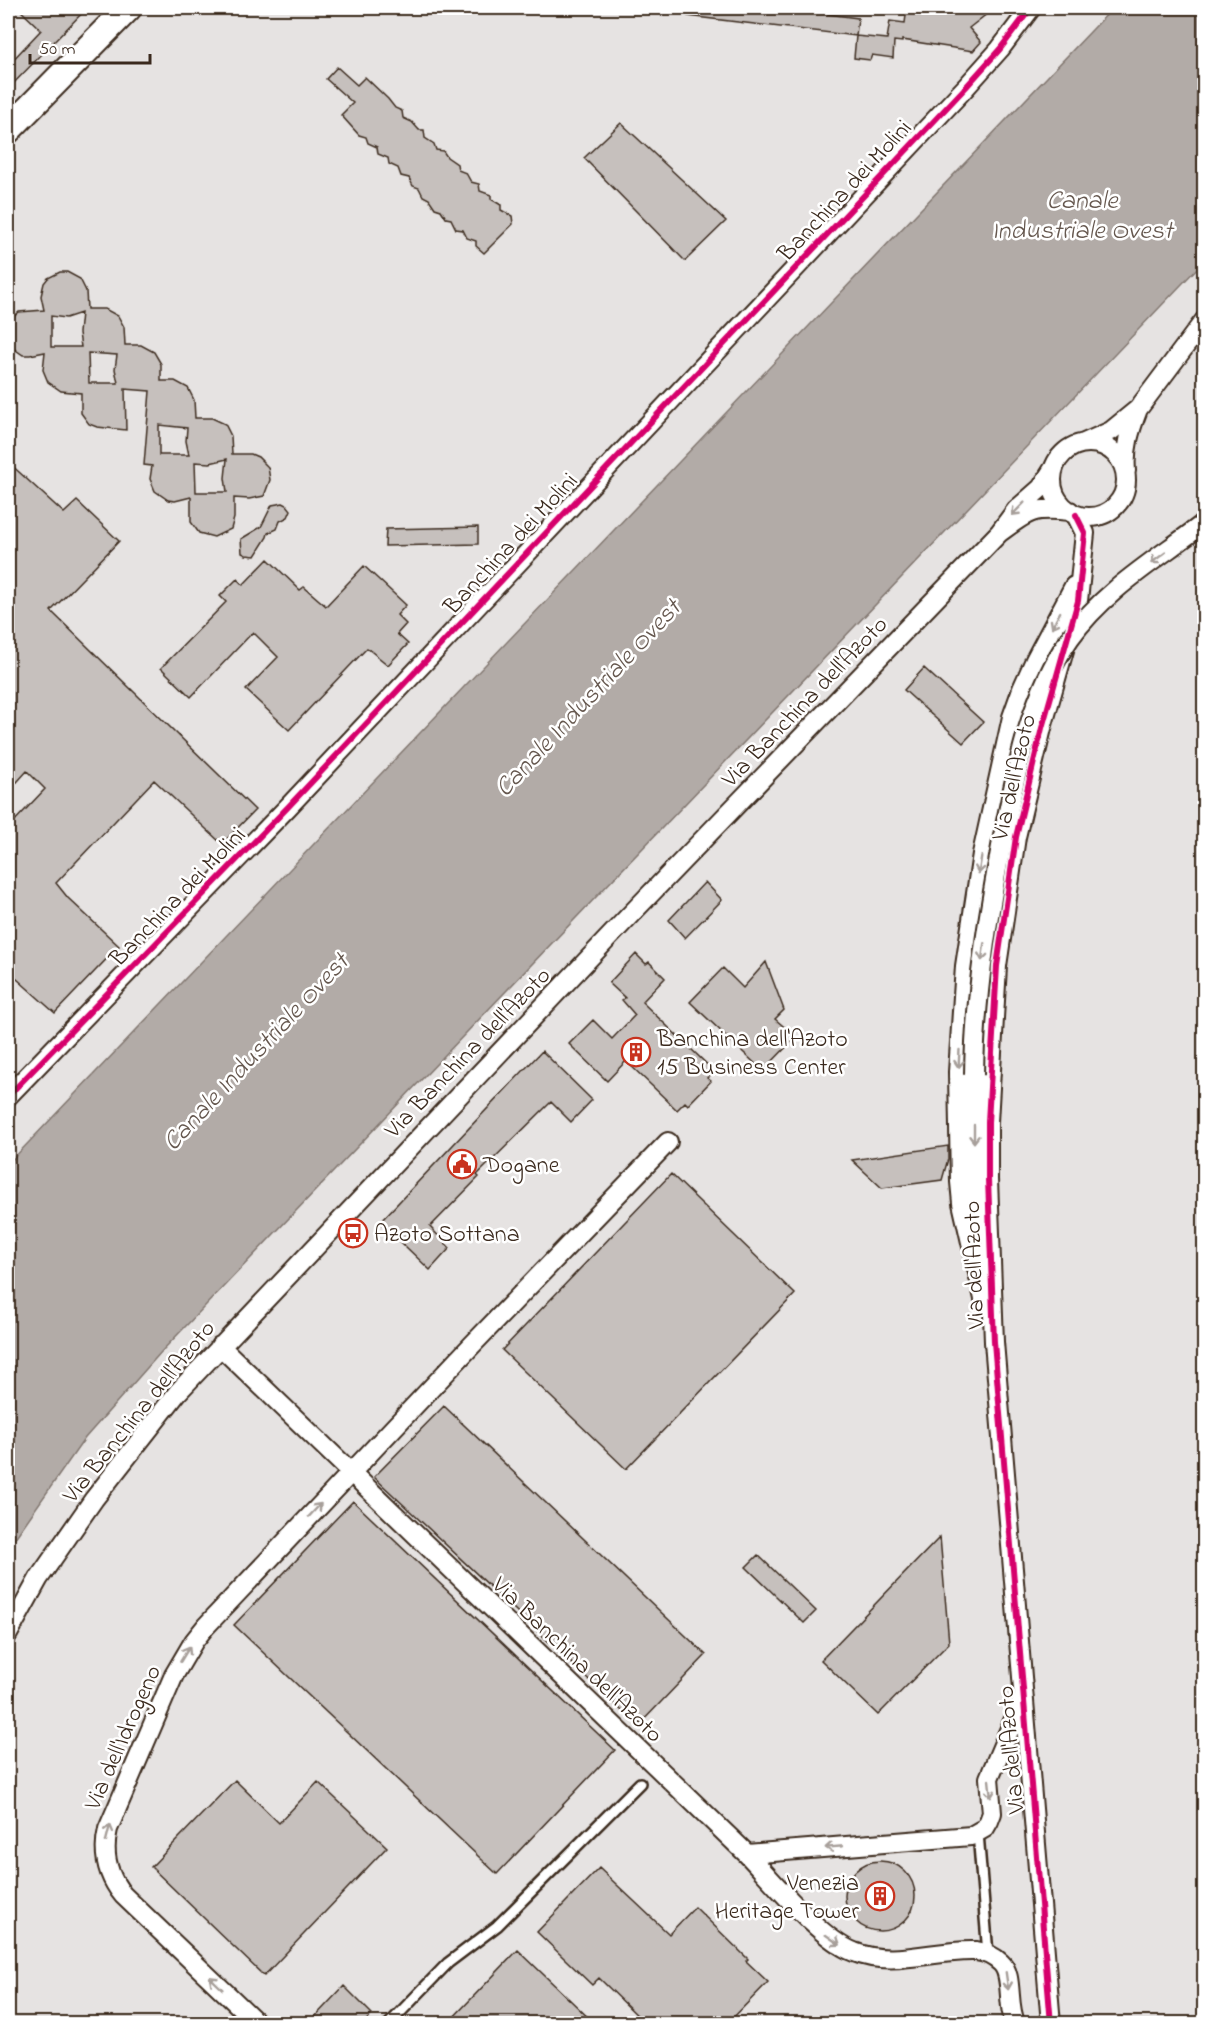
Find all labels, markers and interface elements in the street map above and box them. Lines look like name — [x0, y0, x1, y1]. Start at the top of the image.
scale bar — [30, 27, 150, 65]
text: 50 m — [39, 37, 76, 63]
street label: Banchina dei Molini — [770, 113, 921, 271]
water label: Canale Industriale Ovest — [991, 183, 1175, 251]
street label: Banchina dei Molini — [436, 466, 587, 624]
one-way arrow — [1011, 502, 1026, 516]
one-way arrow — [1150, 552, 1166, 565]
water label: Canale Industriale Ovest — [487, 590, 693, 807]
street label: Via Banchina dell'Azoto — [714, 609, 897, 797]
one-way arrow — [1050, 611, 1062, 628]
street label: Via dell'Azoto — [984, 711, 1047, 845]
street label: Banchina dei Molini — [102, 820, 255, 977]
one-way arrow — [975, 855, 986, 874]
one-way arrow — [977, 941, 988, 961]
water label: Canale Industriale Ovest — [155, 944, 361, 1161]
street label: Via Banchina dell'Azoto — [377, 960, 560, 1148]
place label: Banchina dell'Azoto 15 Business Center — [656, 1023, 848, 1086]
building icon: Banchina dell'Azoto 15 Business Center — [620, 1036, 652, 1068]
one-way arrow — [953, 1048, 964, 1068]
one-way arrow — [968, 1123, 980, 1143]
public building icon: Dogane — [446, 1148, 478, 1180]
place label: Dogane — [482, 1149, 560, 1184]
street label: Via dell'Azoto — [956, 1200, 995, 1331]
bus stop icon: Azoto Sottana — [337, 1217, 369, 1249]
place label: Azoto Sottana — [374, 1218, 520, 1253]
street label: Via Banchina dell'Azoto — [54, 1314, 225, 1512]
one-way arrow — [308, 1502, 323, 1517]
street label: Via Banchina dell'Azoto — [482, 1569, 670, 1752]
one-way arrow — [179, 1646, 192, 1663]
street label: Via dell'Idrogeno — [76, 1660, 172, 1817]
street label: Via dell'Azoto — [989, 1684, 1036, 1816]
one-way arrow — [985, 1778, 996, 1798]
one-way arrow — [102, 1824, 114, 1843]
one-way arrow — [824, 1842, 844, 1853]
place label: Venezia Heritage Tower — [715, 1867, 860, 1930]
building icon: Venezia Heritage Tower — [864, 1880, 896, 1912]
one-way arrow — [824, 1934, 840, 1946]
one-way arrow — [1002, 1970, 1013, 1990]
one-way arrow — [208, 1976, 223, 1990]

